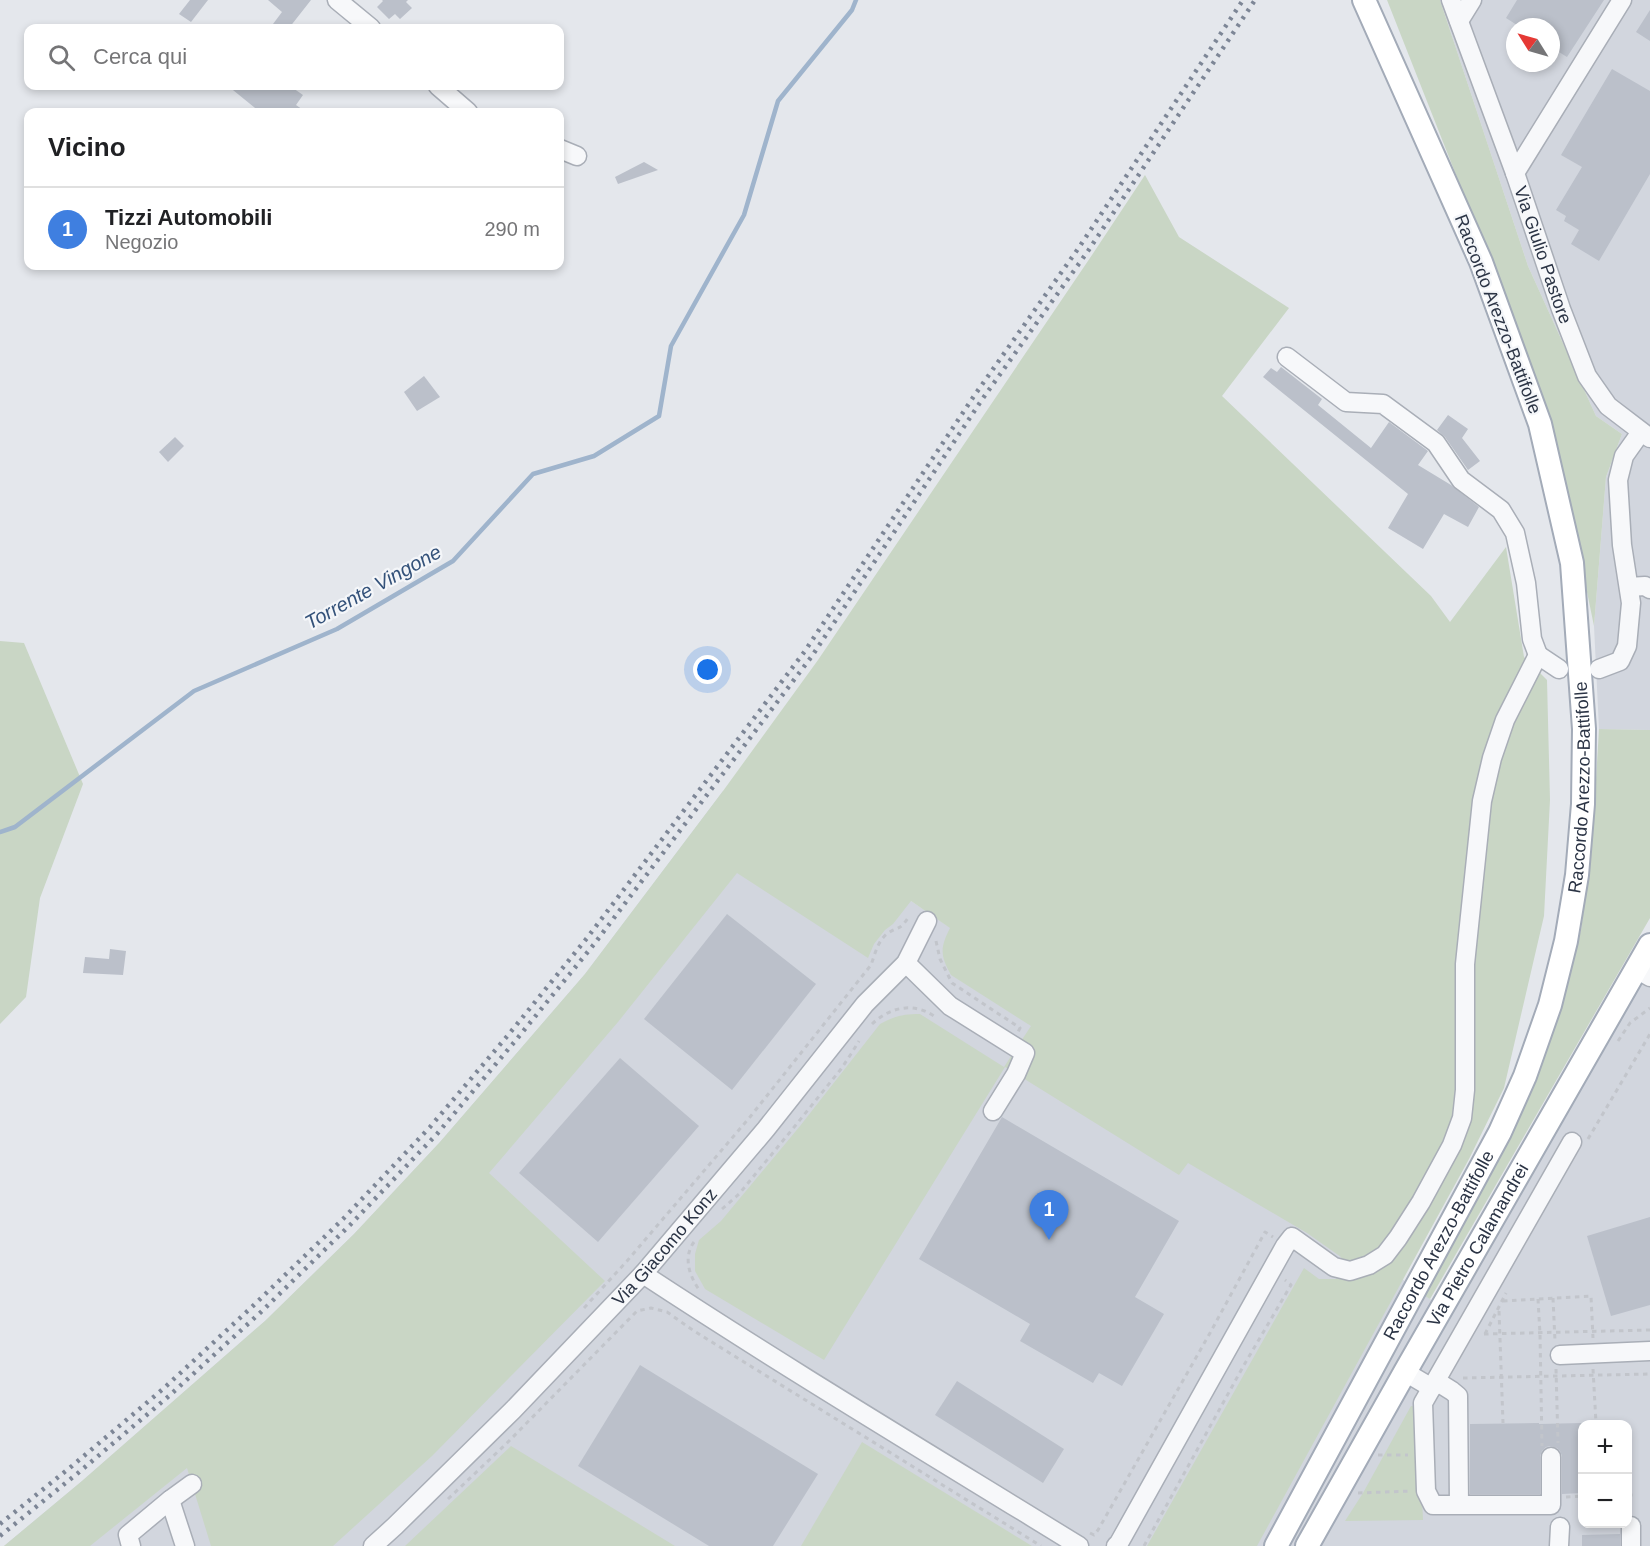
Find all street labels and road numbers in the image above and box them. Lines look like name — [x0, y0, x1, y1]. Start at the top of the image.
street label: Via Giulio Pastore — [1510, 184, 1576, 327]
street label: Raccordo Arezzo-Battifolle — [1451, 211, 1545, 417]
street label: Raccordo Arezzo-Battifolle — [1564, 681, 1594, 895]
street label: Raccordo Arezzo-Battifolle — [1379, 1147, 1498, 1343]
street label: Via Pietro Calamandrei — [1423, 1160, 1532, 1330]
street label: Via Giacomo Konz — [608, 1184, 721, 1310]

